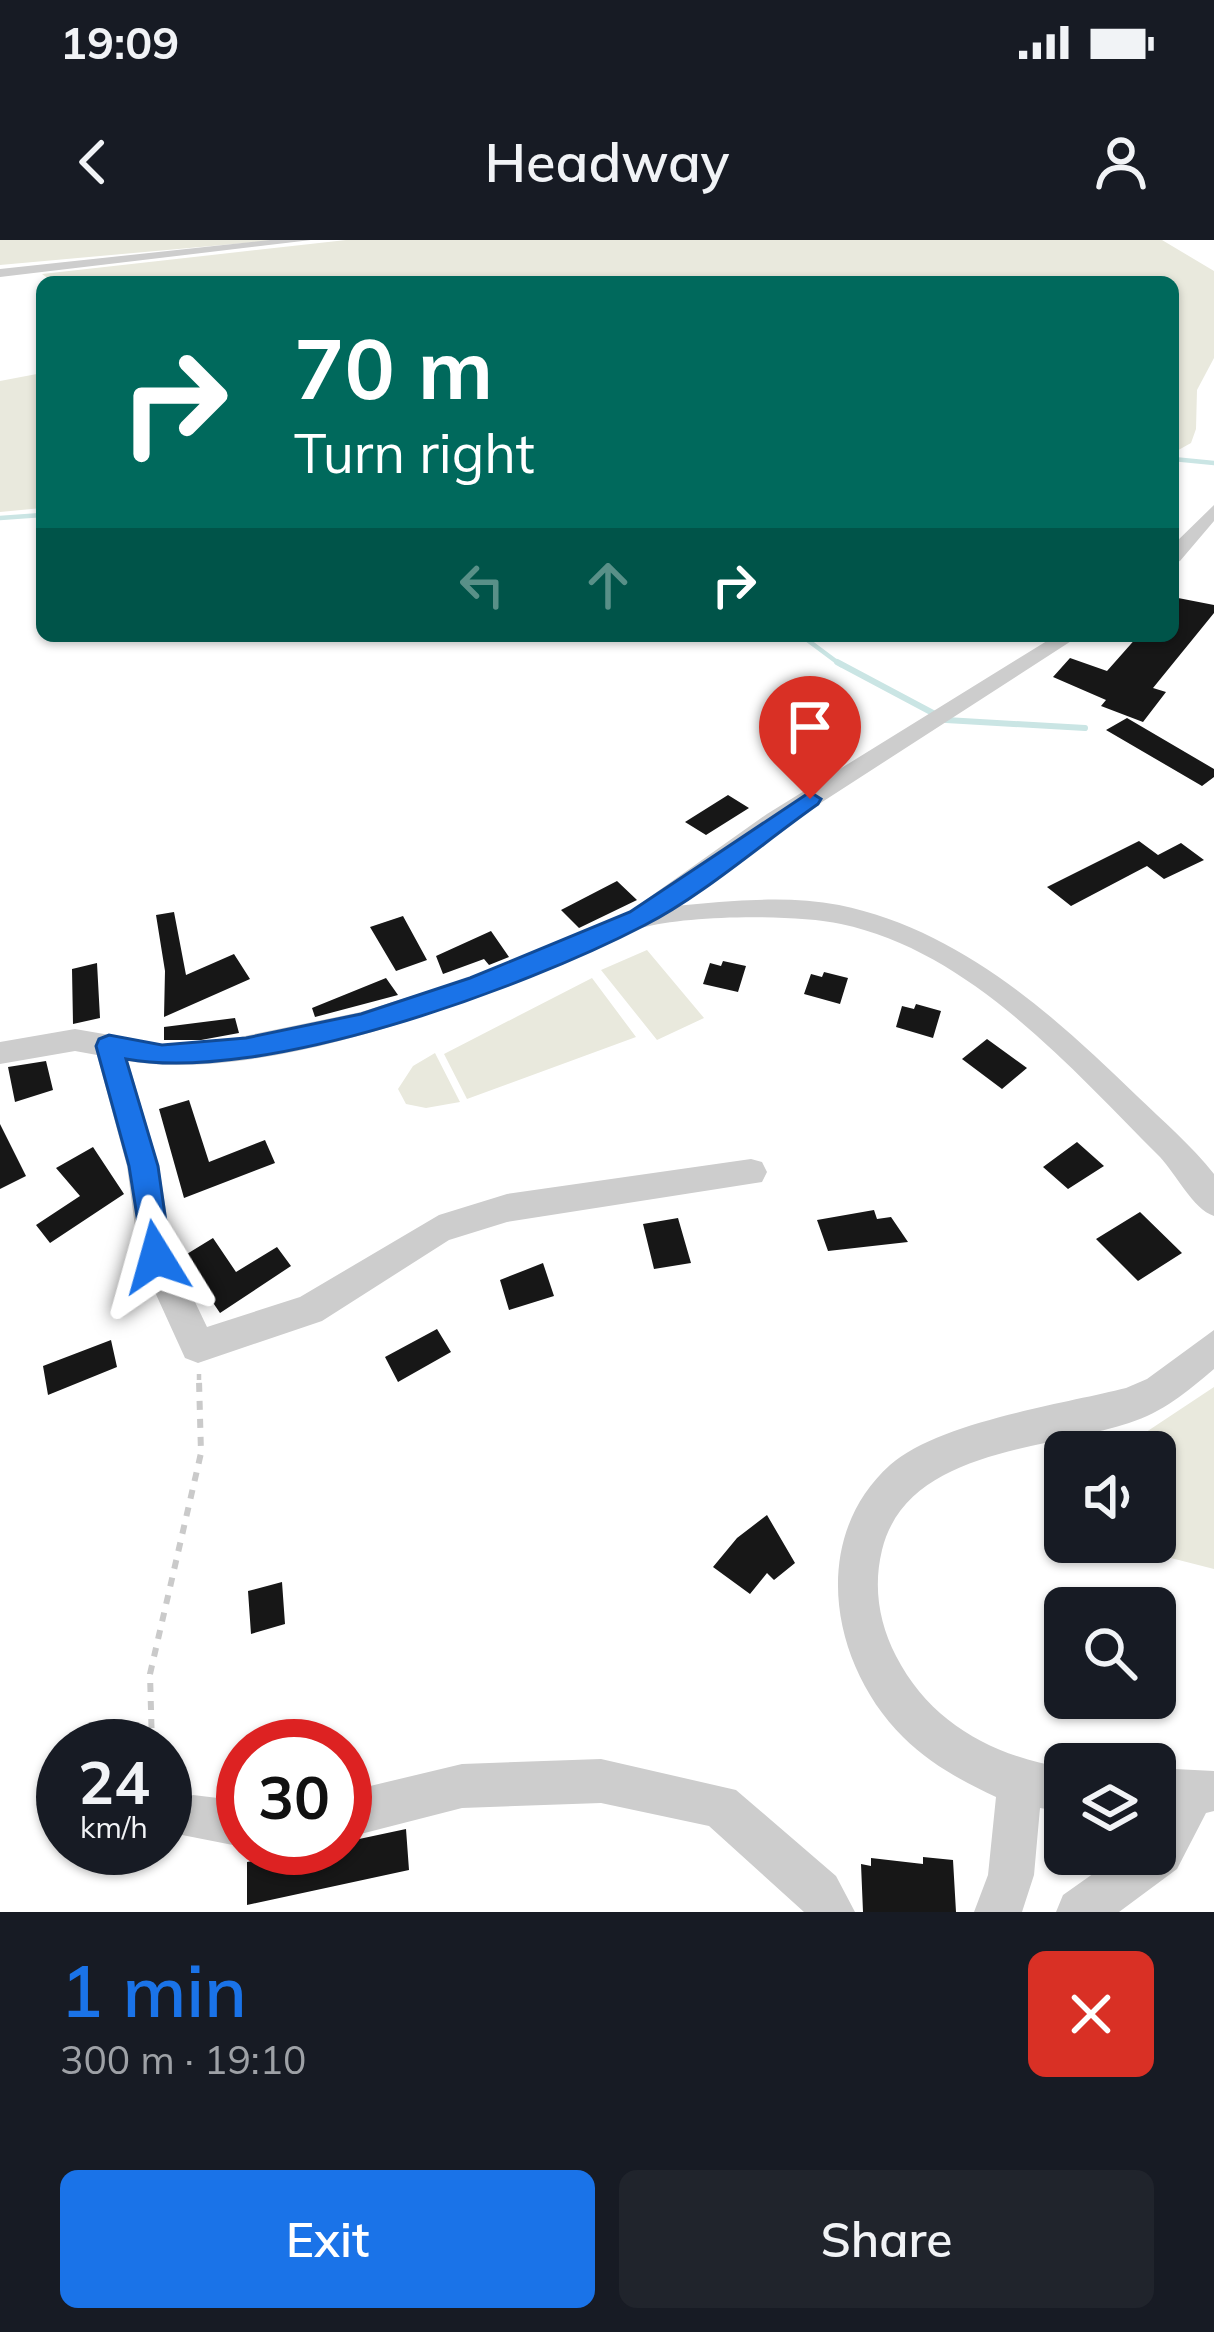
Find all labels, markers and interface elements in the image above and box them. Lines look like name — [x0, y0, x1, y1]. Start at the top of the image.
text: 19:09 — [60, 14, 179, 70]
text: Headway — [484, 128, 730, 196]
icon: back — [60, 129, 126, 195]
icon: person — [1088, 129, 1154, 195]
text: 70 m — [294, 315, 493, 420]
icon: right — [96, 324, 252, 480]
text: Turn right — [294, 419, 535, 487]
icon: left — [449, 552, 515, 618]
icon: ahead — [575, 552, 641, 618]
icon: right — [701, 552, 767, 618]
pin — [759, 676, 861, 799]
icon: arrive — [777, 694, 843, 760]
position arrow — [93, 1194, 219, 1320]
map controls — [1044, 1431, 1176, 1875]
button: sound — [1044, 1431, 1176, 1563]
button: search — [1044, 1587, 1176, 1719]
speed limit sign: 30 — [216, 1719, 372, 1875]
button: layers — [1044, 1743, 1176, 1875]
text: 24 — [78, 1744, 150, 1819]
text: km/h — [80, 1808, 148, 1846]
text: 1 min — [60, 1945, 247, 2035]
button: close — [1028, 1951, 1154, 2077]
text: 300 m · 19:10 — [60, 2035, 306, 2084]
button: Exit — [60, 2170, 595, 2308]
button: Share — [619, 2170, 1154, 2308]

